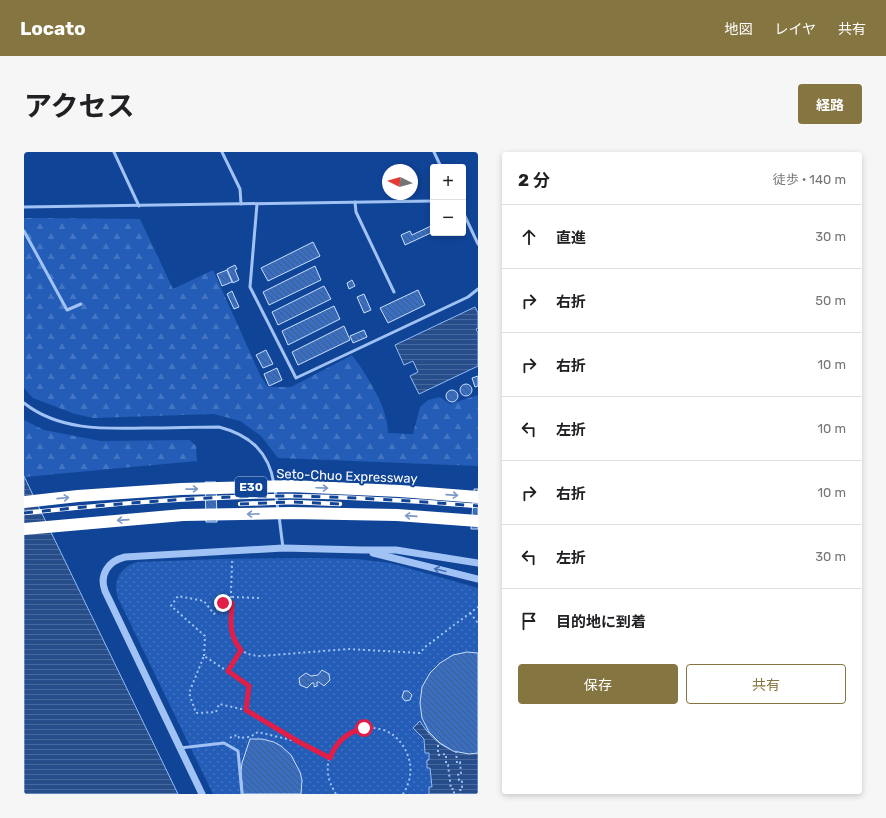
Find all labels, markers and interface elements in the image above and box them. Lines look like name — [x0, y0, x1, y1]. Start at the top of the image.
text: Locato — [20, 17, 86, 40]
text: 地図 — [724, 21, 752, 38]
text: レイヤ — [774, 21, 816, 38]
text: 共有 — [838, 21, 866, 38]
button: 経路 — [798, 84, 862, 124]
text: アクセス — [24, 90, 135, 123]
north arrow — [382, 164, 418, 200]
map controls — [430, 164, 466, 236]
button: + — [430, 164, 466, 200]
text: 2 分 — [518, 170, 550, 190]
text: 徒歩 · 140 m — [773, 172, 846, 187]
button: − — [430, 200, 466, 236]
icon: ahead — [518, 226, 540, 248]
text: 直進 — [556, 229, 586, 247]
text: 30 m — [815, 229, 846, 244]
icon: right — [518, 290, 540, 312]
text: 右折 — [556, 293, 586, 311]
text: 50 m — [815, 293, 846, 308]
icon: right — [518, 354, 540, 376]
text: 右折 — [556, 357, 586, 375]
text: 10 m — [817, 357, 846, 372]
icon: left — [518, 418, 540, 440]
text: 左折 — [556, 421, 586, 439]
text: 10 m — [817, 421, 846, 436]
street label: Seto-Chuo Expressway — [276, 466, 418, 486]
road number: E30 — [235, 477, 267, 497]
icon: right — [518, 482, 540, 504]
one-way arrow — [315, 484, 328, 491]
one-way arrow — [185, 485, 198, 492]
text: 右折 — [556, 485, 586, 503]
text: 10 m — [817, 485, 846, 500]
one-way arrow — [445, 491, 458, 498]
one-way arrow — [56, 494, 69, 501]
one-way arrow — [247, 510, 260, 517]
one-way arrow — [405, 513, 418, 520]
one-way arrow — [117, 516, 130, 523]
icon: left — [518, 546, 540, 568]
text: 左折 — [556, 549, 586, 567]
text: 30 m — [815, 549, 846, 564]
one-way arrow — [434, 566, 447, 573]
route end — [214, 594, 232, 612]
icon: arrive — [518, 610, 540, 632]
text: 目的地に到着 — [556, 613, 646, 631]
button: 保存 — [518, 664, 678, 704]
button: 共有 — [686, 664, 846, 704]
route start — [355, 719, 373, 737]

